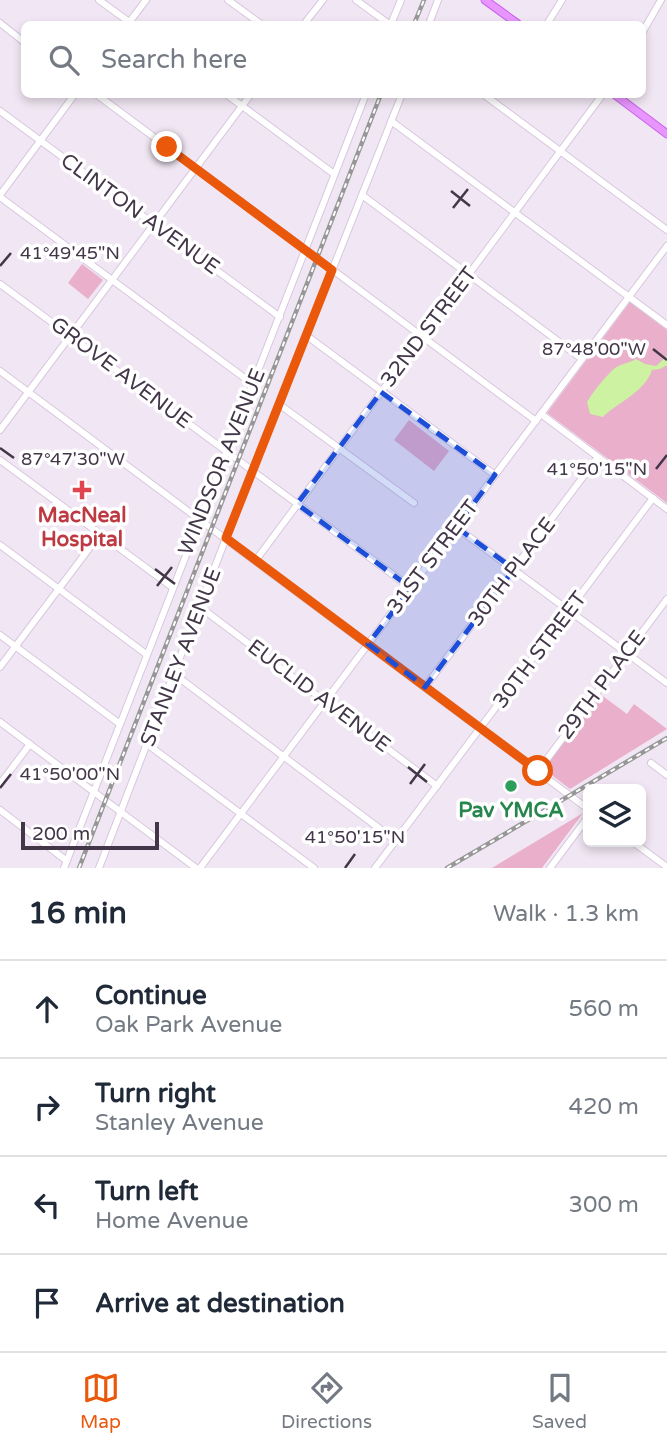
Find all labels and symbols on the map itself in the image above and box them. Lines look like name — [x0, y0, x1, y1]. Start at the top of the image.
route end — [151, 131, 182, 162]
street label: CLINTON AVENUE — [56, 148, 224, 280]
text: 41°49'45"N — [20, 242, 120, 264]
street label: 32ND STREET — [376, 262, 482, 392]
street label: GROVE AVENUE — [46, 312, 196, 434]
text: 87°48'00"W — [542, 338, 646, 360]
street label: WINDSOR AVENUE — [173, 365, 271, 559]
text: 87°47'30"W — [21, 448, 125, 470]
text: 41°50'15"N — [547, 458, 647, 480]
marker: MacNeal Hospital — [72, 480, 92, 500]
street label: 31ST STREET — [382, 495, 484, 619]
place label: MacNeal Hospital — [38, 503, 126, 552]
street label: 30TH PLACE — [463, 513, 561, 631]
street label: STANLEY AVENUE — [135, 564, 227, 750]
street label: 30TH STREET — [488, 586, 592, 713]
street label: 29TH PLACE — [553, 626, 651, 744]
street label: EUCLID AVENUE — [243, 634, 395, 758]
route start — [522, 755, 553, 786]
text: 41°50'00"N — [20, 763, 120, 785]
marker: Pav YMCA — [503, 778, 519, 794]
place label: Pav YMCA — [458, 798, 564, 823]
scale bar — [21, 819, 159, 851]
text: 41°50'15"N — [305, 826, 405, 848]

